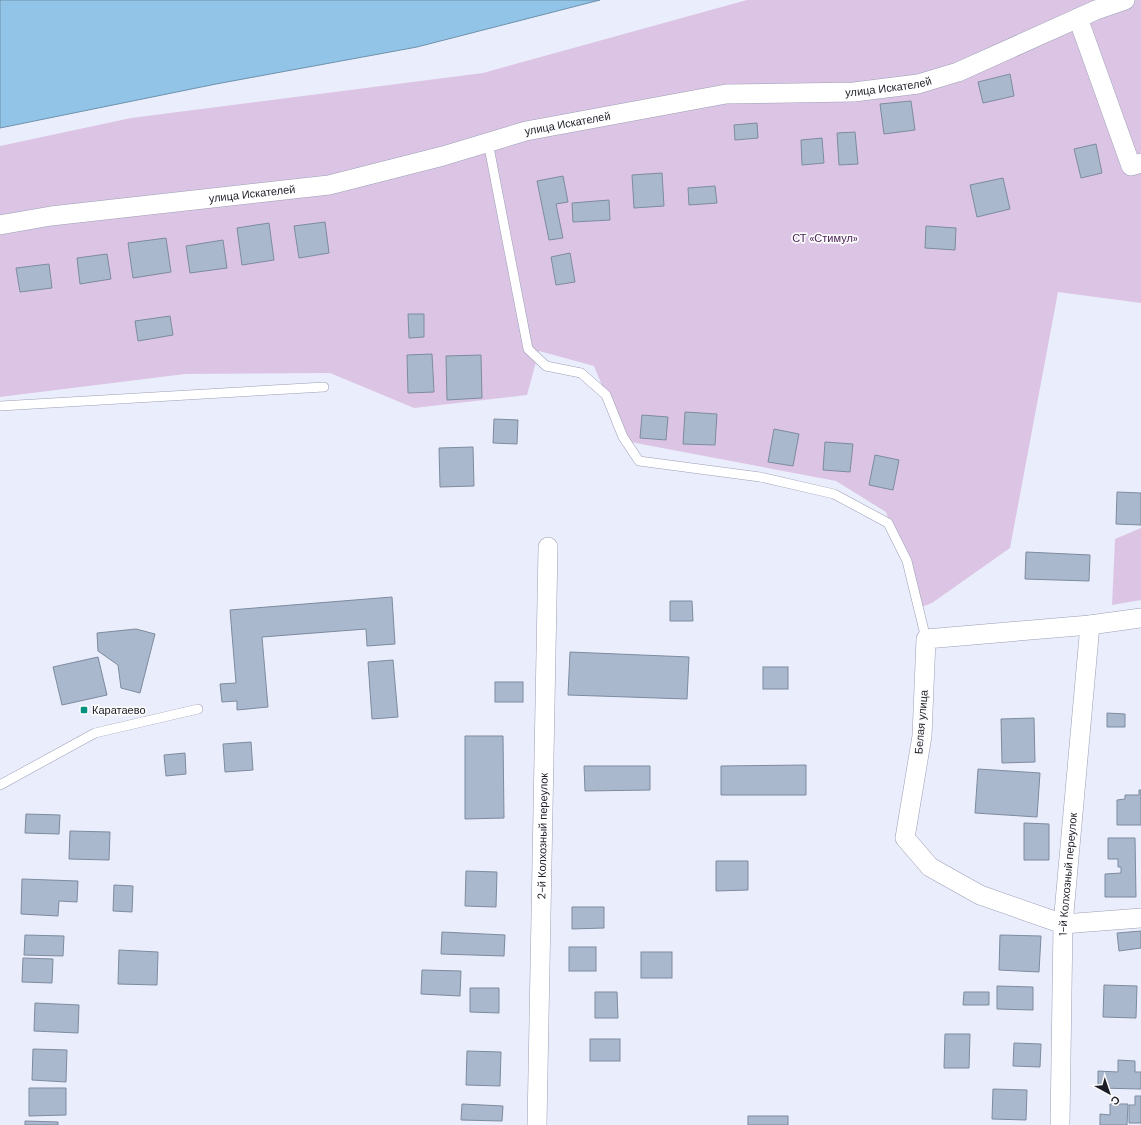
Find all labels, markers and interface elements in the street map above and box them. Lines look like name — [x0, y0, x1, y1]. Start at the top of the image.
street label: улица Искателей — [845, 73, 933, 99]
street label: улица Искателей — [523, 109, 612, 138]
street label: улица Искателей — [208, 182, 296, 205]
park label: СТ «Стимул» — [792, 231, 858, 245]
street label: Белая улица — [911, 688, 931, 755]
place label: Каратаево — [92, 703, 146, 717]
marker: Каратаево — [79, 705, 89, 715]
street label: 2-й Колхозный переулок — [534, 772, 551, 899]
street label: 1-й Колхозный переулок — [1056, 812, 1080, 936]
north arrow — [1089, 1073, 1129, 1113]
text: С — [1108, 1093, 1123, 1109]

